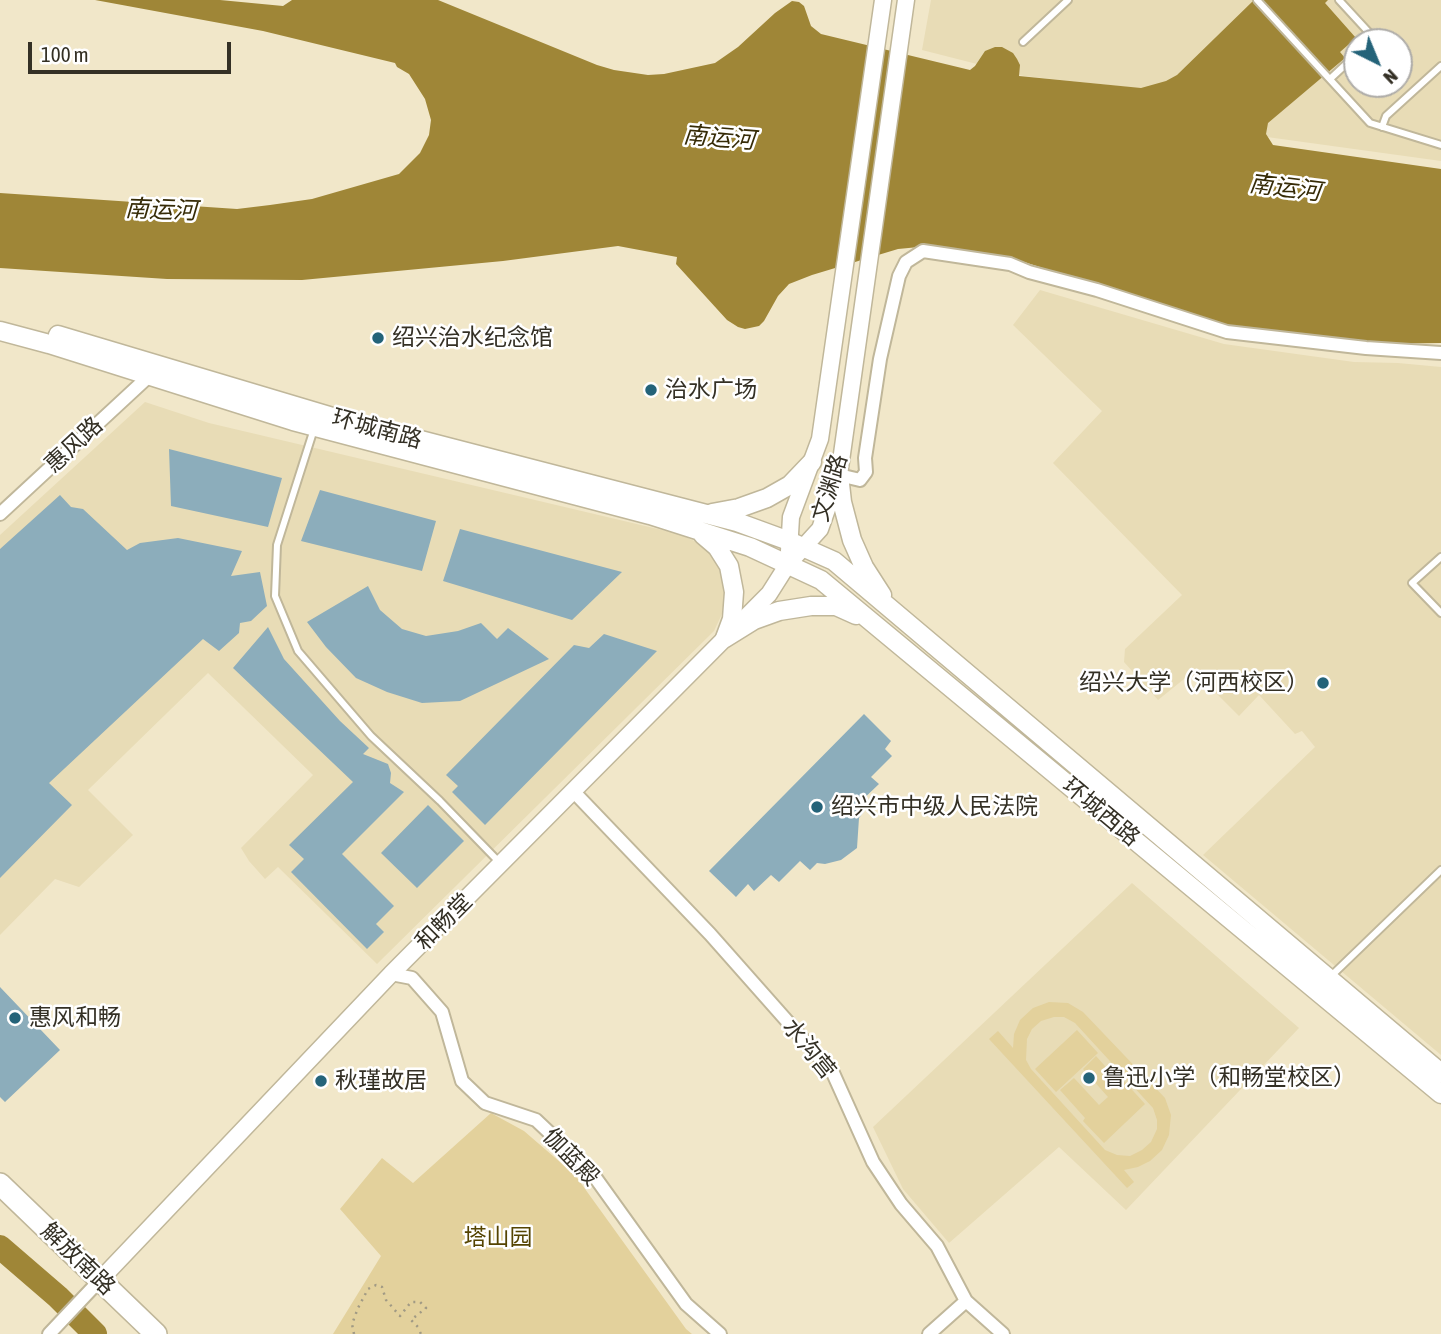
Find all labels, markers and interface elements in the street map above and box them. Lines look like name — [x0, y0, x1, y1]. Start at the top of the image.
scale bar — [32, 28, 234, 72]
north arrow — [1343, 28, 1413, 98]
text: 100 m — [41, 42, 89, 66]
text: N — [1379, 65, 1403, 89]
water label: 南运河 — [682, 121, 756, 155]
water label: 南运河 — [1248, 169, 1322, 207]
water label: 南运河 — [125, 194, 197, 226]
place label: 绍兴治水纪念馆 — [392, 324, 553, 352]
marker: 绍兴治水纪念馆 — [370, 330, 386, 346]
place label: 治水广场 — [665, 376, 757, 404]
marker: 治水广场 — [643, 382, 659, 398]
street label: 环城南路 — [329, 404, 425, 454]
street label: 惠风路 — [39, 411, 109, 479]
street label: 文渊路 — [807, 451, 853, 525]
place label: 绍兴大学（河西校区） — [1079, 669, 1309, 697]
marker: 绍兴大学（河西校区） — [1315, 675, 1331, 691]
street label: 环城西路 — [1057, 772, 1145, 852]
place label: 绍兴市中级人民法院 — [831, 793, 1038, 821]
marker: 绍兴市中级人民法院 — [809, 799, 825, 815]
street label: 和畅堂 — [410, 888, 478, 956]
place label: 惠风和畅 — [29, 1004, 121, 1032]
marker: 惠风和畅 — [7, 1010, 23, 1026]
street label: 水沟营 — [777, 1014, 841, 1084]
place label: 鲁迅小学（和畅堂校区） — [1103, 1064, 1356, 1092]
place label: 秋瑾故居 — [335, 1067, 427, 1095]
marker: 鲁迅小学（和畅堂校区） — [1081, 1070, 1097, 1086]
marker: 秋瑾故居 — [313, 1073, 329, 1089]
street label: 伽蓝殿 — [537, 1123, 605, 1191]
street label: 解放南路 — [35, 1217, 121, 1301]
park label: 塔山园 — [464, 1224, 532, 1252]

